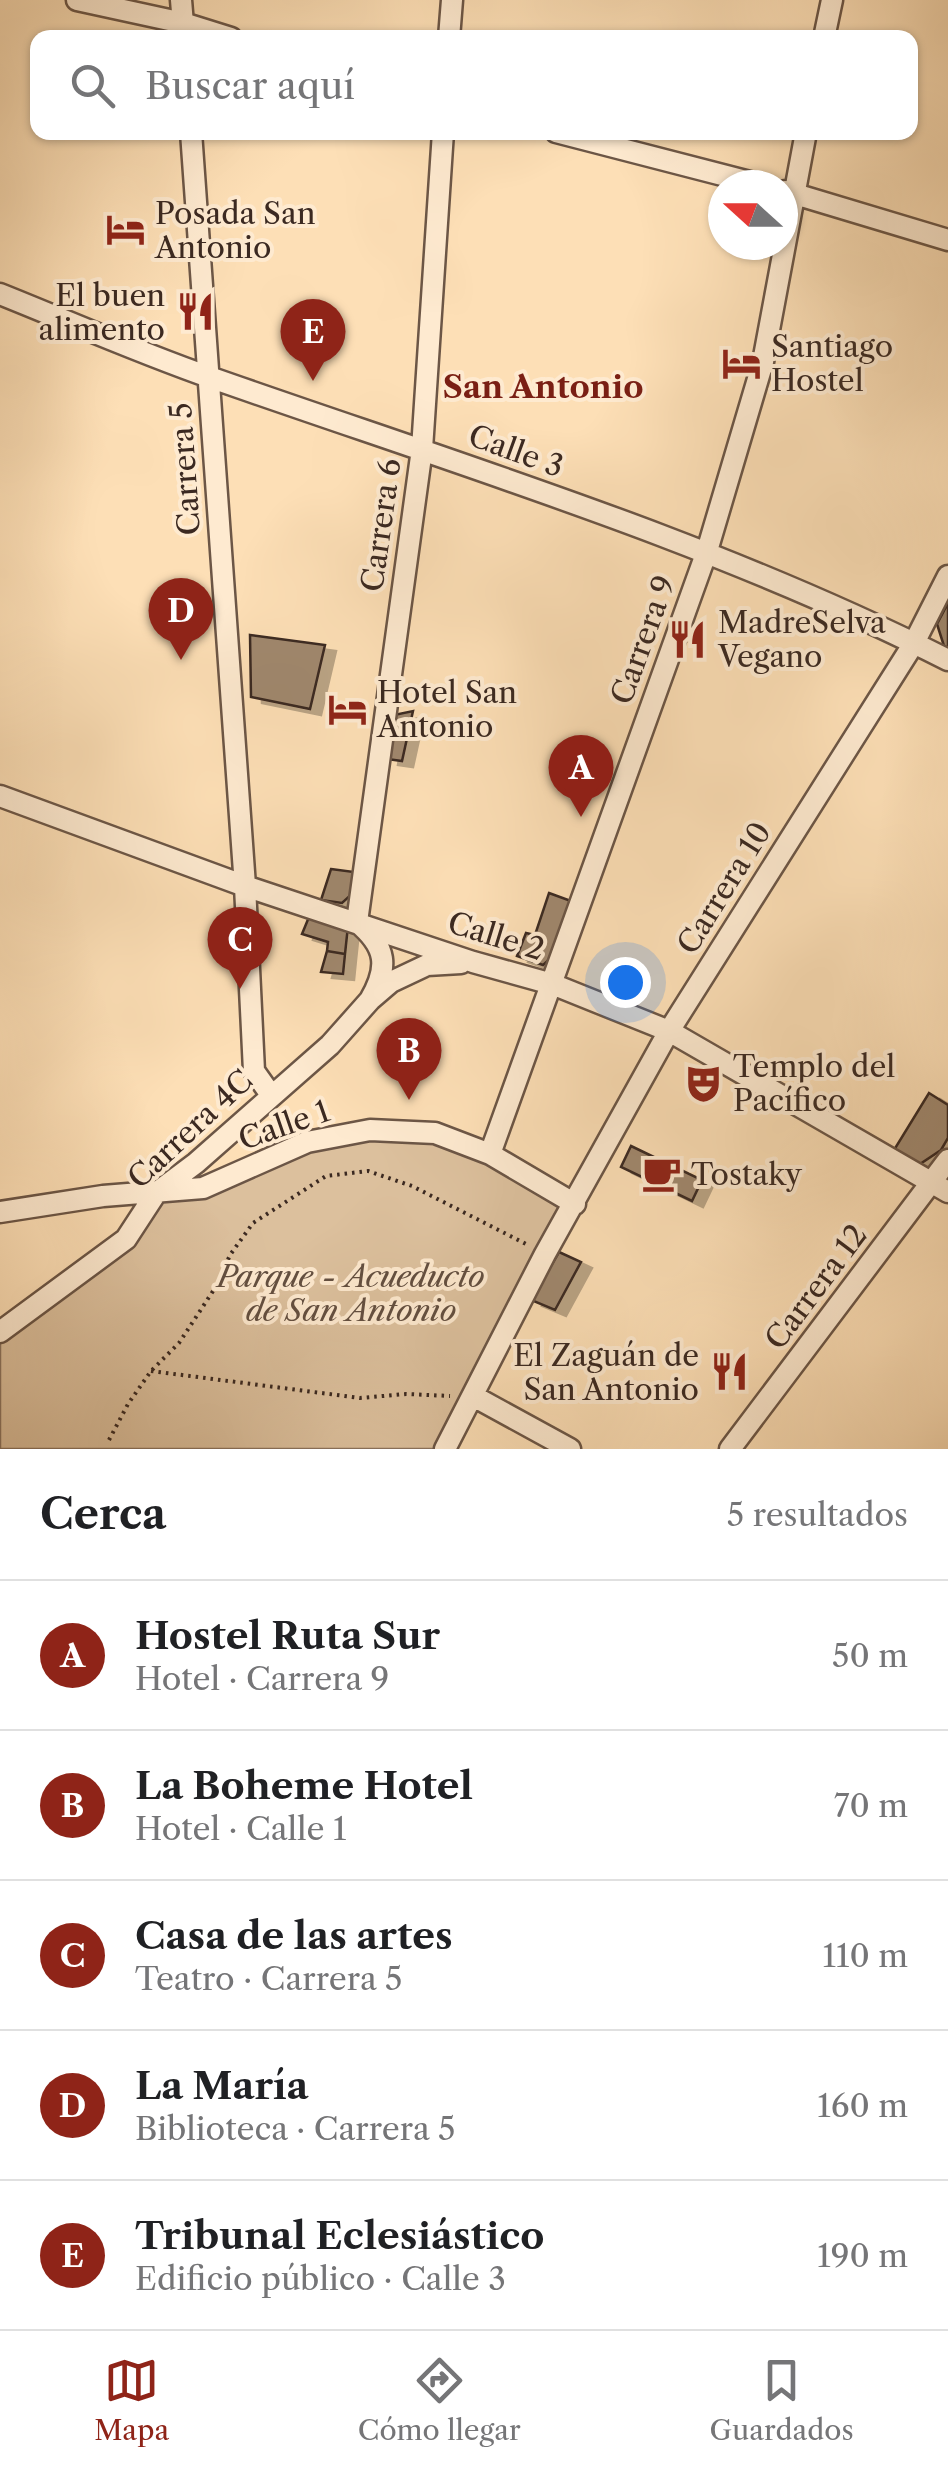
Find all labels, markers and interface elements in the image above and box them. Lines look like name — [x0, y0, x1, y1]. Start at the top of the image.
search box — [30, 30, 918, 140]
icon: search — [65, 58, 120, 113]
text: Buscar aquí — [145, 62, 355, 109]
north arrow — [708, 170, 798, 260]
place label: Posada San Antonio — [154, 195, 316, 266]
hotel icon: Posada San Antonio — [104, 209, 146, 251]
place label: El buen alimento — [39, 277, 165, 348]
restaurant icon: El buen alimento — [174, 291, 216, 333]
pin: E — [280, 298, 346, 381]
place label: Santiago Hostel — [771, 328, 893, 399]
hotel icon: Santiago Hostel — [720, 342, 762, 384]
district label: San Antonio — [442, 367, 644, 406]
street label: Carrera 5 — [162, 401, 208, 537]
street label: Calle 3 — [464, 417, 568, 485]
street label: Carrera 6 — [353, 456, 409, 594]
street label: Carrera 9 — [603, 571, 683, 709]
pin: D — [148, 578, 214, 660]
place label: MadreSelva Vegano — [717, 604, 886, 675]
restaurant icon: MadreSelva Vegano — [667, 618, 709, 660]
place label: Hotel San Antonio — [376, 674, 517, 745]
hotel icon: Hotel San Antonio — [326, 688, 368, 730]
pin: A — [548, 734, 614, 817]
street label: Carrera 10 — [669, 815, 779, 961]
street label: Calle 2 — [443, 904, 549, 968]
pin: C — [208, 906, 272, 989]
your location — [600, 957, 651, 1008]
pin: B — [376, 1018, 442, 1100]
place label: Templo del Pacífico — [733, 1048, 895, 1119]
street label: Carrera 4C — [120, 1062, 260, 1196]
theatre icon: Templo del Pacífico — [682, 1062, 724, 1104]
street label: Calle 1 — [233, 1092, 335, 1158]
cafe icon: Tostaky — [640, 1153, 682, 1195]
place label: Tostaky — [691, 1156, 802, 1193]
street label: Carrera 12 — [757, 1217, 875, 1357]
park label: Parque - Acueducto de San Antonio — [215, 1258, 485, 1329]
place label: El Zaguán de San Antonio — [513, 1337, 699, 1408]
restaurant icon: El Zaguán de San Antonio — [708, 1351, 750, 1393]
text: Cerca — [40, 1488, 166, 1540]
text: 5 resultados — [727, 1495, 908, 1534]
text: Hostel Ruta Sur — [135, 1612, 440, 1659]
text: A — [60, 1636, 85, 1675]
text: 50 m — [832, 1636, 908, 1675]
text: Hotel · Carrera 9 — [135, 1659, 389, 1698]
text: La Boheme Hotel — [135, 1762, 473, 1809]
text: B — [61, 1786, 84, 1825]
text: 70 m — [834, 1786, 908, 1825]
text: Hotel · Calle 1 — [135, 1809, 347, 1848]
text: Casa de las artes — [135, 1912, 453, 1959]
text: C — [60, 1936, 85, 1975]
text: 110 m — [822, 1936, 908, 1975]
text: Teatro · Carrera 5 — [135, 1959, 402, 1998]
text: La María — [135, 2062, 309, 2109]
text: D — [59, 2086, 86, 2125]
text: 160 m — [817, 2086, 908, 2125]
text: Biblioteca · Carrera 5 — [135, 2109, 455, 2148]
text: Tribunal Eclesiástico — [135, 2212, 544, 2259]
text: E — [61, 2236, 84, 2275]
text: 190 m — [817, 2236, 908, 2275]
text: Edificio público · Calle 3 — [135, 2259, 506, 2298]
tab: Mapa — [94, 2353, 169, 2447]
tab: Cómo llegar — [358, 2353, 521, 2447]
tab: Guardados — [709, 2353, 854, 2447]

